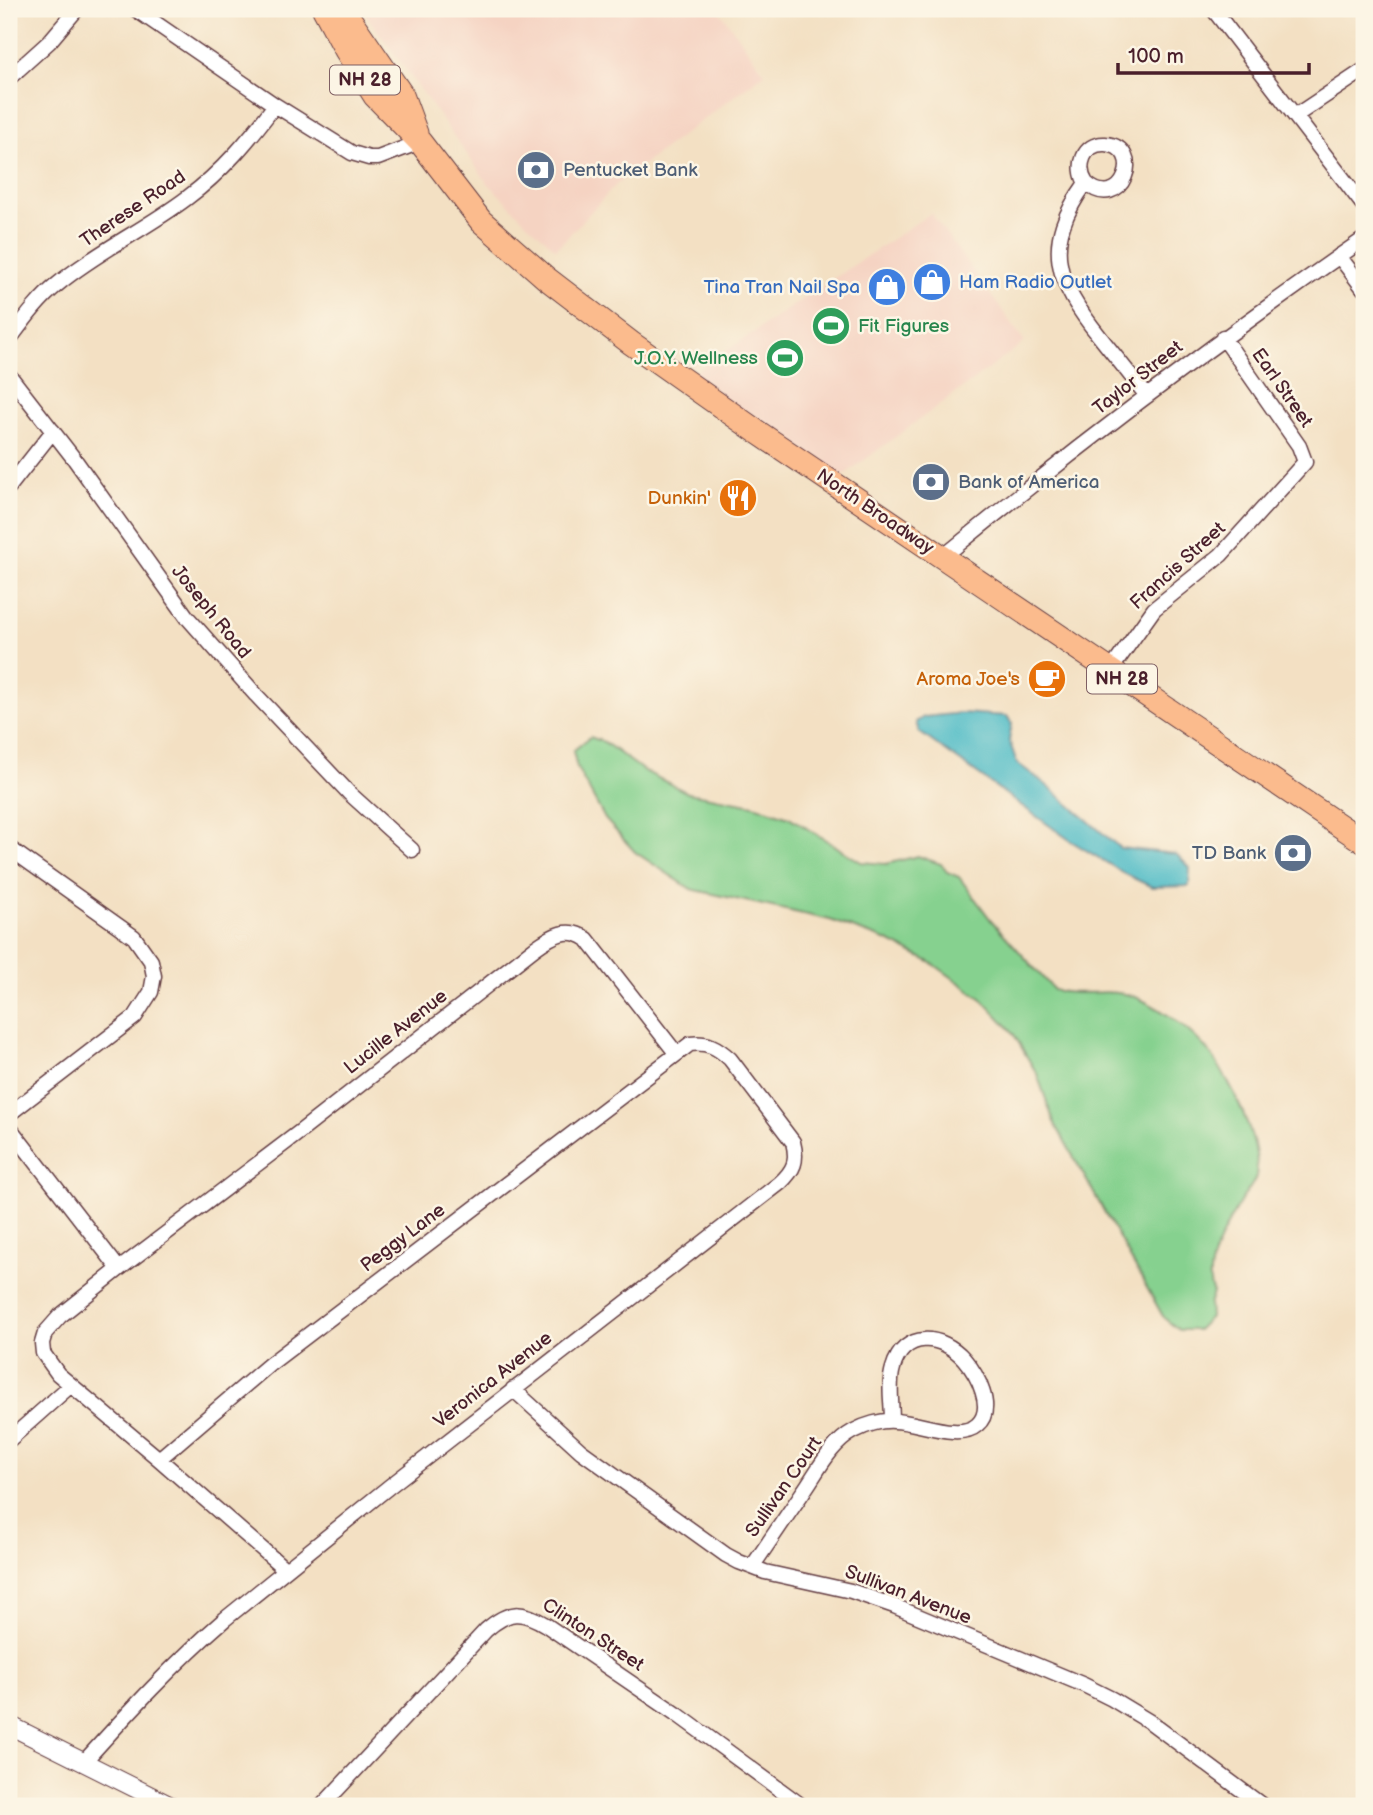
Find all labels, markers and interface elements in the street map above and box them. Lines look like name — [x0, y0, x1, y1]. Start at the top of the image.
scale bar — [1118, 32, 1308, 76]
text: 100 m — [1128, 44, 1184, 69]
road number: NH 28 — [330, 66, 400, 94]
bank icon: Pentucket Bank — [515, 149, 557, 191]
place label: Pentucket Bank — [563, 159, 698, 182]
street label: Therese Road — [76, 165, 190, 253]
shop icon: Ham Radio Outlet — [911, 261, 953, 303]
shop icon: Tina Tran Nail Spa — [866, 266, 908, 308]
place label: Ham Radio Outlet — [959, 271, 1112, 294]
place label: Tina Tran Nail Spa — [704, 276, 860, 299]
sports icon: Fit Figures — [810, 305, 852, 347]
place label: Fit Figures — [858, 315, 949, 338]
street label: Taylor Street — [1089, 336, 1188, 420]
sports icon: J.O.Y. Wellness — [764, 337, 806, 379]
street label: Earl Street — [1246, 344, 1318, 432]
place label: J.O.Y. Wellness — [634, 347, 758, 370]
bank icon: Bank of America — [910, 461, 952, 503]
street label: North Broadway — [812, 464, 938, 560]
place label: Bank of America — [958, 471, 1099, 494]
restaurant icon: Dunkin' — [717, 477, 759, 519]
place label: Dunkin' — [648, 487, 711, 510]
street label: Francis Street — [1126, 517, 1230, 615]
street label: Joseph Road — [166, 561, 256, 663]
cafe icon: Aroma Joe's — [1026, 658, 1068, 700]
road number: NH 28 — [1087, 664, 1157, 694]
place label: Aroma Joe's — [917, 668, 1020, 691]
bank icon: TD Bank — [1272, 832, 1314, 874]
place label: TD Bank — [1192, 842, 1267, 865]
street label: Lucille Avenue — [340, 985, 452, 1079]
street label: Peggy Lane — [356, 1199, 450, 1277]
street label: Veronica Avenue — [429, 1327, 557, 1433]
street label: Sullivan Court — [741, 1432, 827, 1542]
street label: Sullivan Avenue — [842, 1560, 974, 1630]
street label: Clinton Street — [538, 1594, 648, 1676]

